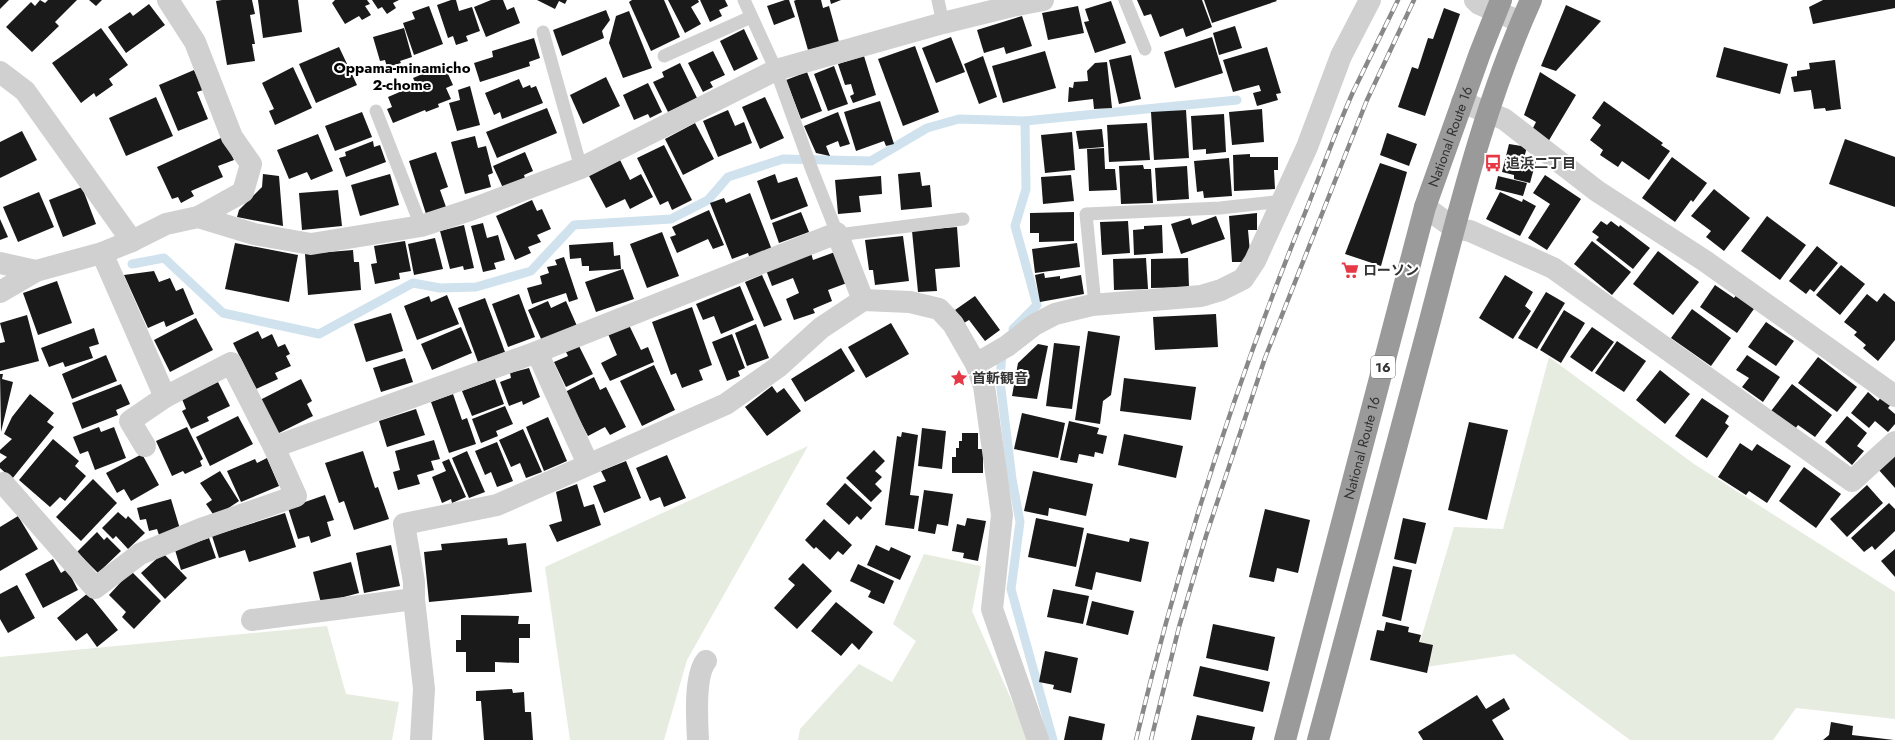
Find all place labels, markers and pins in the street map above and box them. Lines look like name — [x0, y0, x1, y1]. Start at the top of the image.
bus stop icon: 追浜二丁目 — [1483, 153, 1503, 173]
place label: 追浜二丁目 — [1506, 153, 1576, 173]
supermarket icon: ローソン — [1340, 260, 1360, 280]
place label: ローソン — [1363, 260, 1419, 280]
place icon: 首斬観音 — [949, 368, 969, 388]
place label: 首斬観音 — [972, 368, 1028, 388]

